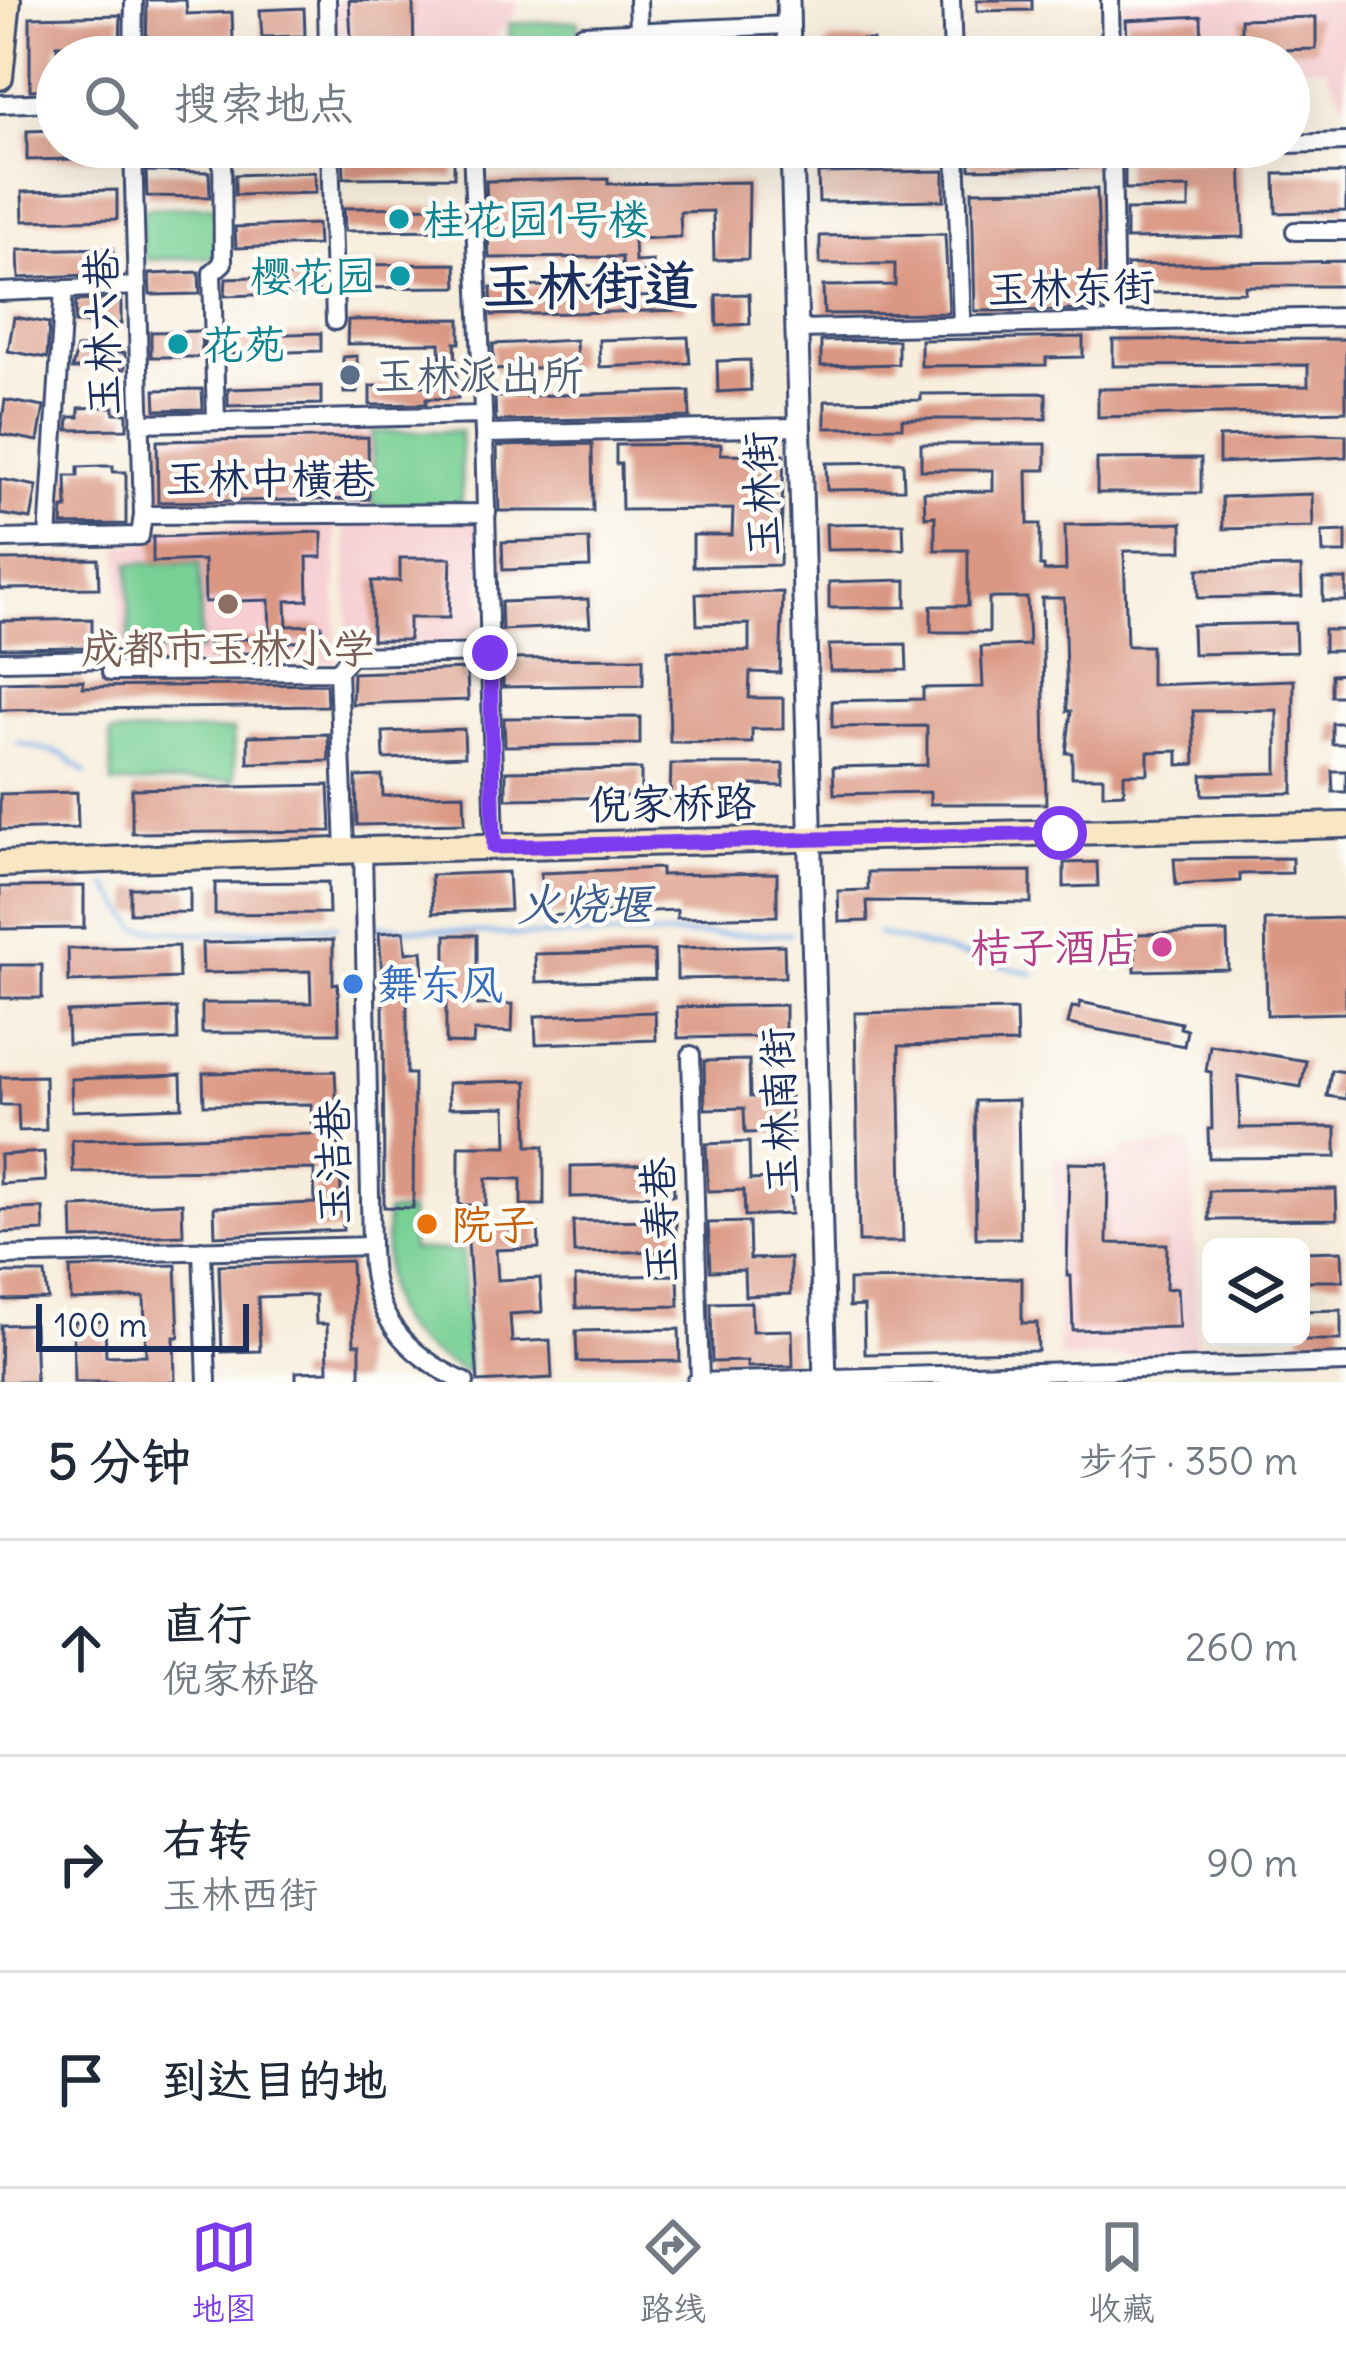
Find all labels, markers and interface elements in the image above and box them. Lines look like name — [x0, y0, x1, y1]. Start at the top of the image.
search box — [36, 36, 1310, 168]
icon: search — [78, 69, 144, 135]
text: 搜索地点 — [174, 75, 354, 131]
place label: 桂花园1号楼 — [423, 193, 650, 245]
marker: 桂花园1号楼 — [386, 206, 412, 232]
street label: 玉林六巷 — [75, 248, 129, 416]
place label: 樱花园 — [250, 250, 376, 302]
district label: 玉林街道 — [482, 251, 698, 319]
street label: 玉林东街 — [987, 260, 1155, 314]
marker: 樱花园 — [387, 263, 413, 289]
place label: 花苑 — [202, 318, 286, 370]
marker: 花苑 — [165, 331, 191, 357]
place label: 玉林派出所 — [374, 349, 584, 401]
marker: 玉林派出所 — [337, 362, 363, 388]
street label: 玉林街 — [733, 430, 789, 558]
street label: 玉林中横巷 — [165, 452, 375, 504]
marker: 成都市玉林小学 — [215, 591, 241, 617]
place label: 成都市玉林小学 — [81, 622, 375, 674]
route end — [463, 626, 517, 680]
street label: 倪家桥路 — [588, 776, 756, 830]
route start — [1033, 806, 1087, 860]
water label: 火烧堰 — [516, 876, 656, 932]
place label: 桔子酒店 — [970, 921, 1138, 973]
marker: 桔子酒店 — [1149, 934, 1175, 960]
place label: 舞东风 — [377, 958, 503, 1010]
marker: 舞东风 — [340, 971, 366, 997]
street label: 玉林南街 — [750, 1026, 808, 1196]
street label: 玉洁巷 — [306, 1099, 360, 1225]
street label: 玉寿巷 — [631, 1156, 687, 1284]
place label: 院子 — [451, 1198, 535, 1250]
marker: 院子 — [414, 1211, 440, 1237]
map controls — [1202, 1238, 1310, 1346]
button: layers — [1202, 1238, 1310, 1346]
scale bar — [36, 1298, 249, 1351]
text: 100 m — [54, 1304, 147, 1346]
text: 5 分钟 — [48, 1429, 191, 1493]
text: 步行 · 350 m — [1079, 1437, 1298, 1486]
text: 直行 — [162, 1595, 252, 1651]
icon: ahead — [48, 1615, 114, 1681]
text: 260 m — [1185, 1623, 1298, 1672]
text: 倪家桥路 — [162, 1654, 318, 1703]
text: 右转 — [162, 1811, 252, 1867]
icon: right — [48, 1831, 114, 1897]
text: 90 m — [1206, 1839, 1298, 1888]
text: 玉林西街 — [162, 1870, 318, 1919]
icon: arrive — [48, 2047, 114, 2113]
text: 到达目的地 — [162, 2052, 387, 2108]
tab: 地图 — [191, 2214, 257, 2329]
tab: 路线 — [640, 2214, 706, 2329]
tab: 收藏 — [1089, 2214, 1155, 2329]

